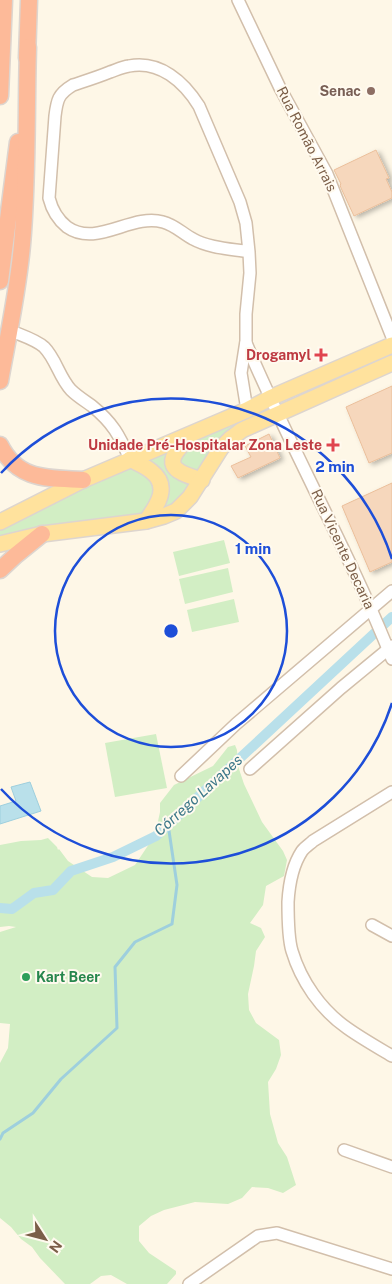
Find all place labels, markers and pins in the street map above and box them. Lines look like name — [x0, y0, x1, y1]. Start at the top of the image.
place label: Senac — [319, 83, 361, 99]
marker: Senac — [365, 85, 377, 97]
place label: Drogamyl — [246, 347, 311, 363]
marker: Drogamyl — [315, 349, 327, 361]
place label: Unidade Pré-Hospitalar Zona Leste — [88, 437, 322, 453]
marker: Unidade Pré-Hospitalar Zona Leste — [326, 438, 340, 452]
centre of rings — [162, 622, 180, 640]
place label: Kart Beer — [36, 969, 100, 985]
marker: Kart Beer — [20, 971, 32, 983]

